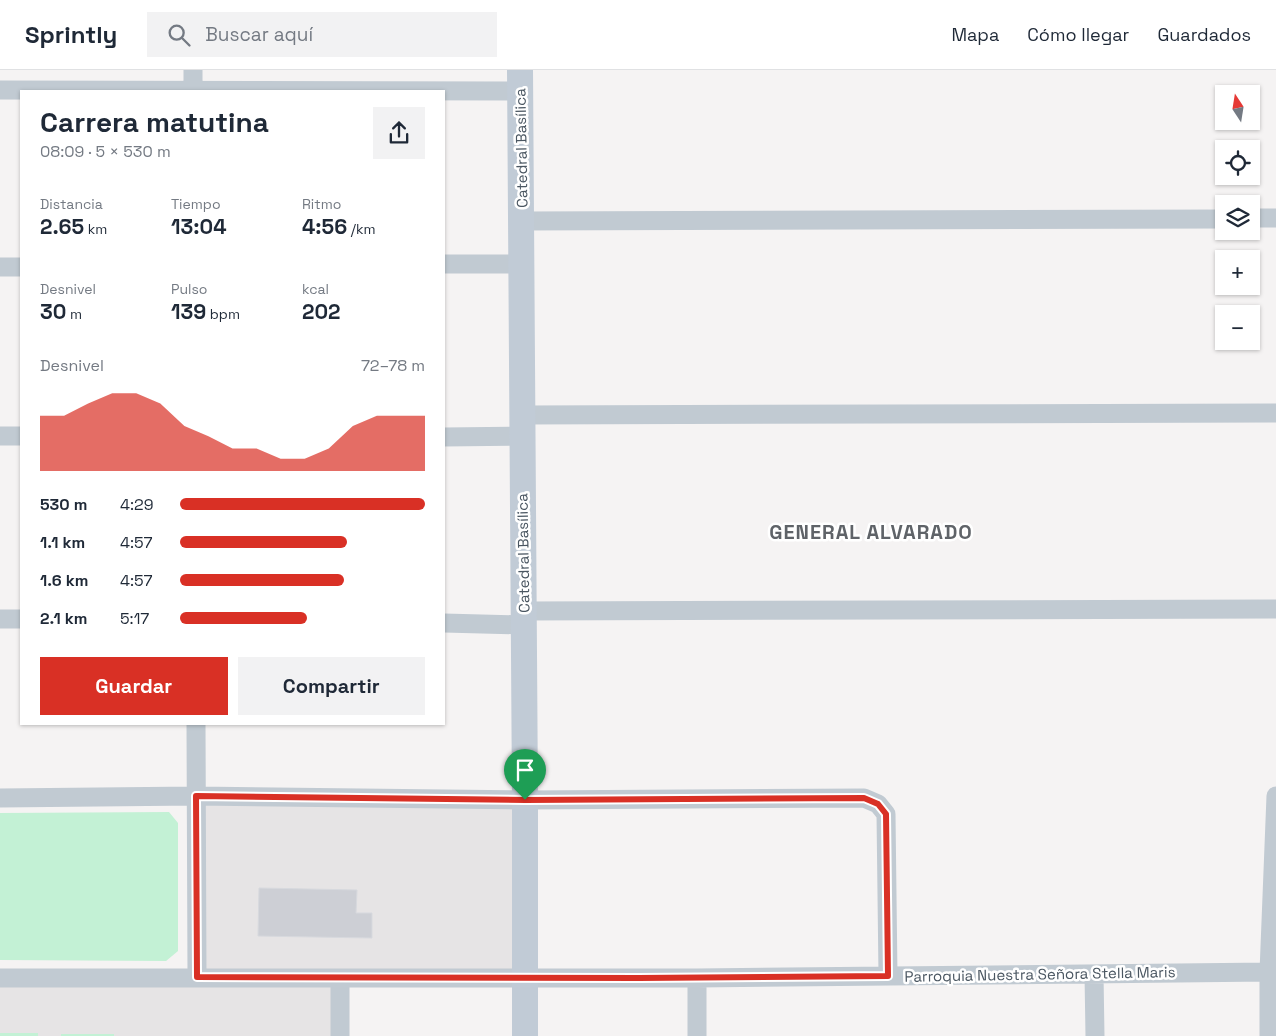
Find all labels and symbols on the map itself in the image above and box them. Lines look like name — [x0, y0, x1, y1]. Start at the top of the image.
north arrow — [1215, 85, 1260, 130]
street label: Catedral Basílica — [510, 88, 532, 208]
street label: Catedral Basílica — [512, 493, 534, 613]
district label: GENERAL ALVARADO — [769, 519, 973, 545]
pin — [504, 749, 546, 800]
street label: Parroquia Nuestra Señora Stella Maris — [904, 962, 1176, 986]

